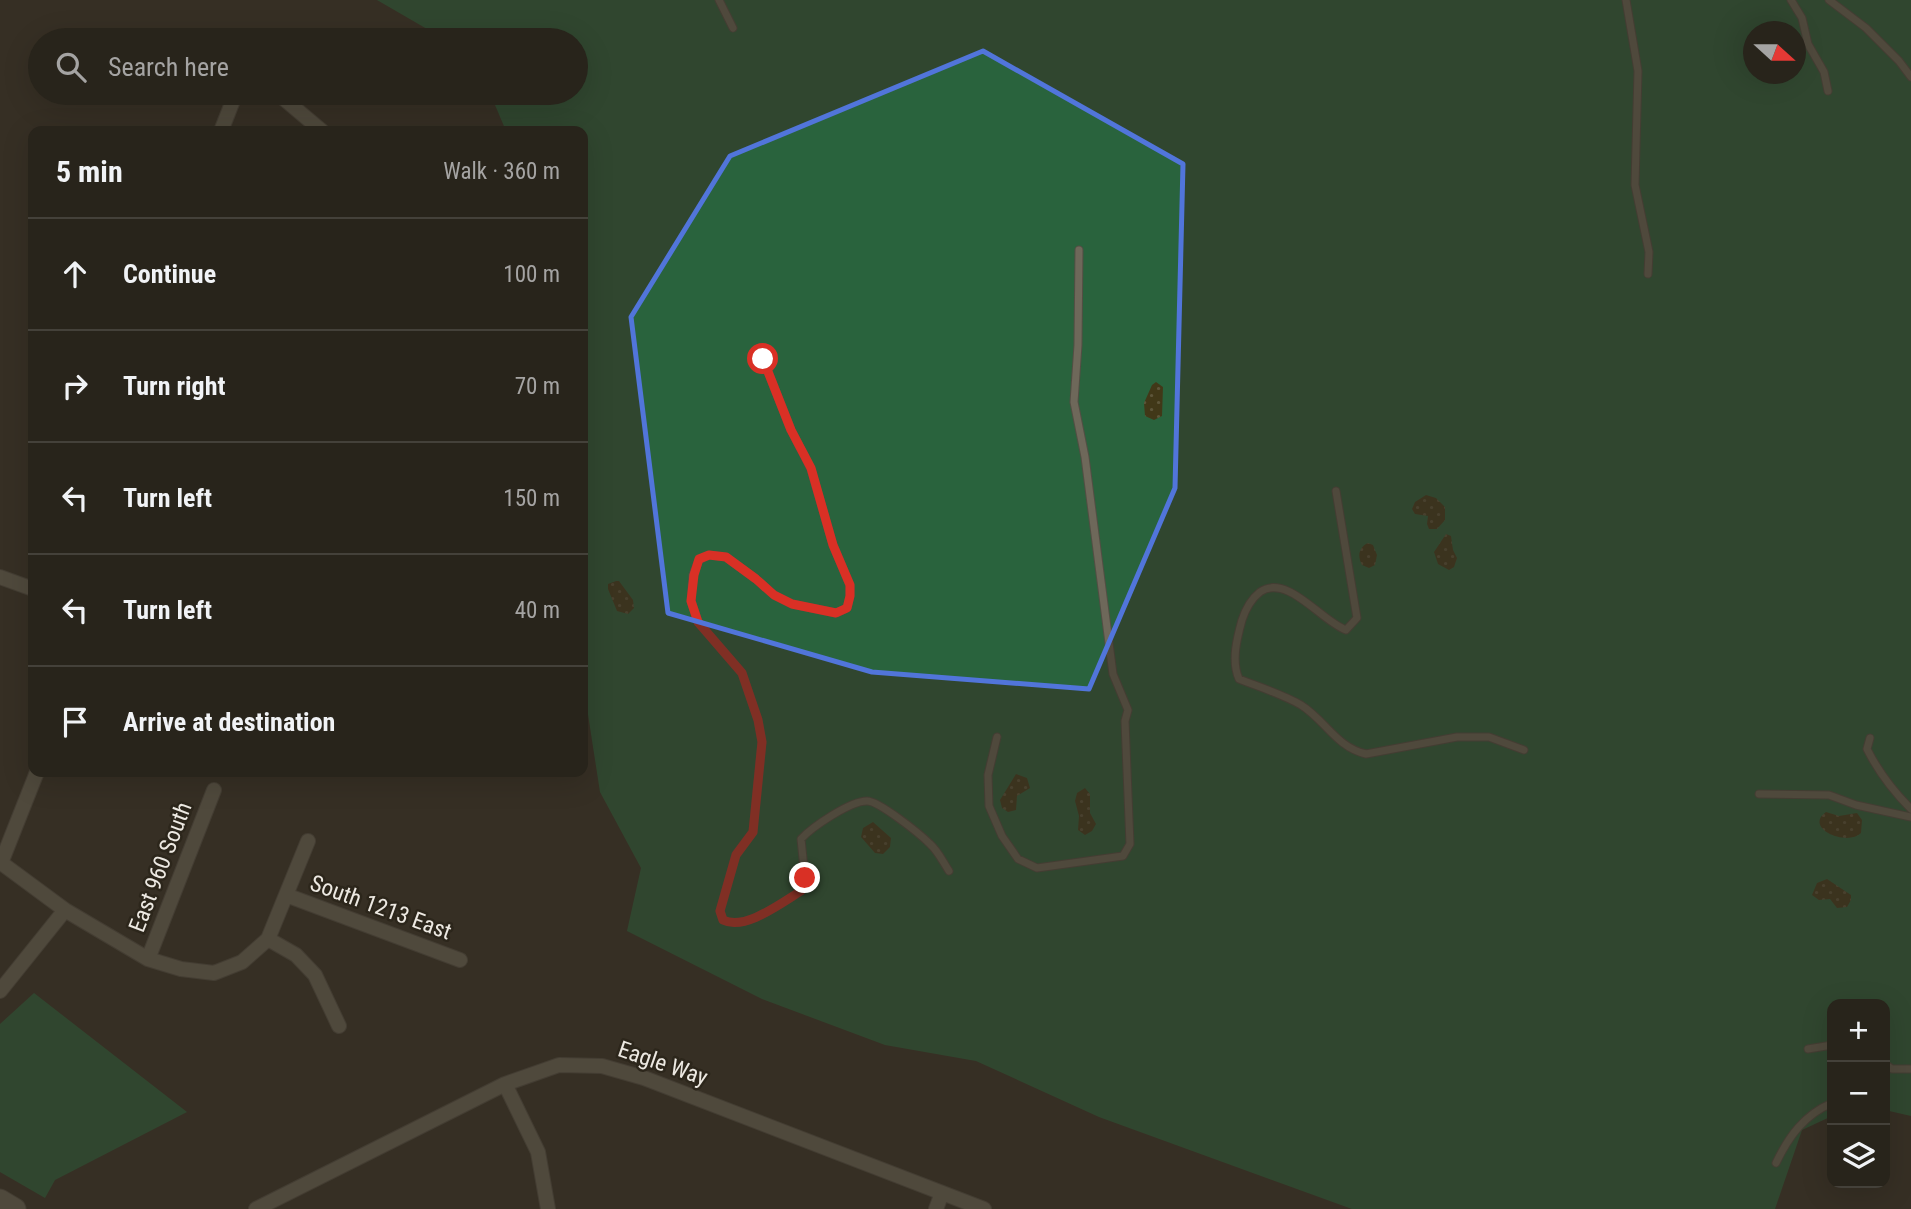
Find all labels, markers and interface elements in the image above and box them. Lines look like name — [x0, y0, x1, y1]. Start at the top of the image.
north arrow — [1743, 21, 1806, 84]
search box — [28, 28, 588, 105]
icon: search — [52, 48, 90, 86]
text: Search here — [108, 52, 229, 82]
text: 5 min — [56, 154, 123, 189]
text: Walk · 360 m — [443, 158, 560, 185]
icon: ahead — [56, 255, 94, 293]
text: Continue — [123, 259, 216, 289]
text: 100 m — [503, 261, 560, 288]
route start — [747, 343, 778, 374]
icon: right — [56, 367, 94, 405]
text: Turn right — [123, 371, 225, 401]
text: 70 m — [515, 373, 560, 400]
icon: left — [56, 479, 94, 517]
text: Turn left — [123, 483, 212, 513]
text: 150 m — [503, 485, 560, 512]
icon: left — [56, 591, 94, 629]
text: Turn left — [123, 595, 212, 625]
text: 40 m — [515, 597, 560, 624]
icon: arrive — [56, 703, 94, 741]
text: Arrive at destination — [123, 707, 335, 737]
street label: East 960 South — [123, 798, 198, 936]
route end — [789, 862, 820, 893]
street label: South 1213 East — [307, 869, 455, 946]
map controls — [1827, 999, 1890, 1188]
button: + — [1827, 999, 1890, 1062]
street label: Eagle Way — [615, 1036, 711, 1091]
button: − — [1827, 1062, 1890, 1125]
button: layers — [1827, 1125, 1890, 1188]

